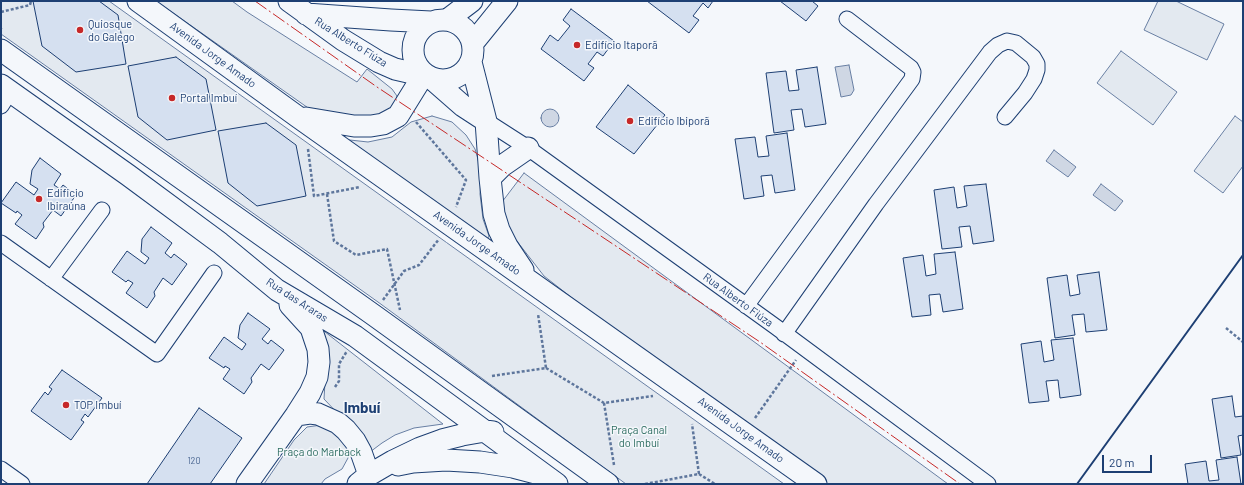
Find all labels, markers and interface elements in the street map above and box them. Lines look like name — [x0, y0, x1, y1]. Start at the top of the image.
street label: Rua Alberto Fiúza — [312, 14, 390, 70]
place label: Quiosque do Galego — [88, 17, 135, 43]
street label: Avenida Jorge Amado — [167, 19, 259, 91]
marker: Quiosque do Galego — [75, 25, 85, 35]
place label: Edifício Itaporã — [585, 38, 657, 52]
marker: Edifício Itaporã — [572, 40, 582, 50]
place label: Portal Imbuí — [180, 91, 237, 105]
marker: Portal Imbuí — [167, 93, 177, 103]
place label: Edifício Ibiporã — [638, 114, 710, 128]
marker: Edifício Ibiporã — [625, 116, 635, 126]
place label: Edificio Ibiraúna — [47, 186, 86, 212]
marker: Edificio Ibiraúna — [34, 194, 44, 204]
street label: Avenida Jorge Amado — [431, 208, 523, 278]
street label: Rua Alberto Fiúza — [700, 270, 776, 330]
street label: Rua das Araras — [264, 275, 330, 325]
street label: Avenida Jorge Amado — [695, 394, 787, 466]
place label: TOP Imbuí — [74, 398, 121, 412]
district label: Imbuí — [344, 399, 380, 417]
marker: TOP Imbuí — [61, 400, 71, 410]
park label: Praça Canal do Imbuí — [611, 423, 667, 449]
park label: Praça do Marback — [277, 445, 361, 459]
scale bar — [1104, 447, 1154, 473]
text: 20 m — [1109, 455, 1135, 469]
house number: 120 — [187, 456, 201, 466]

